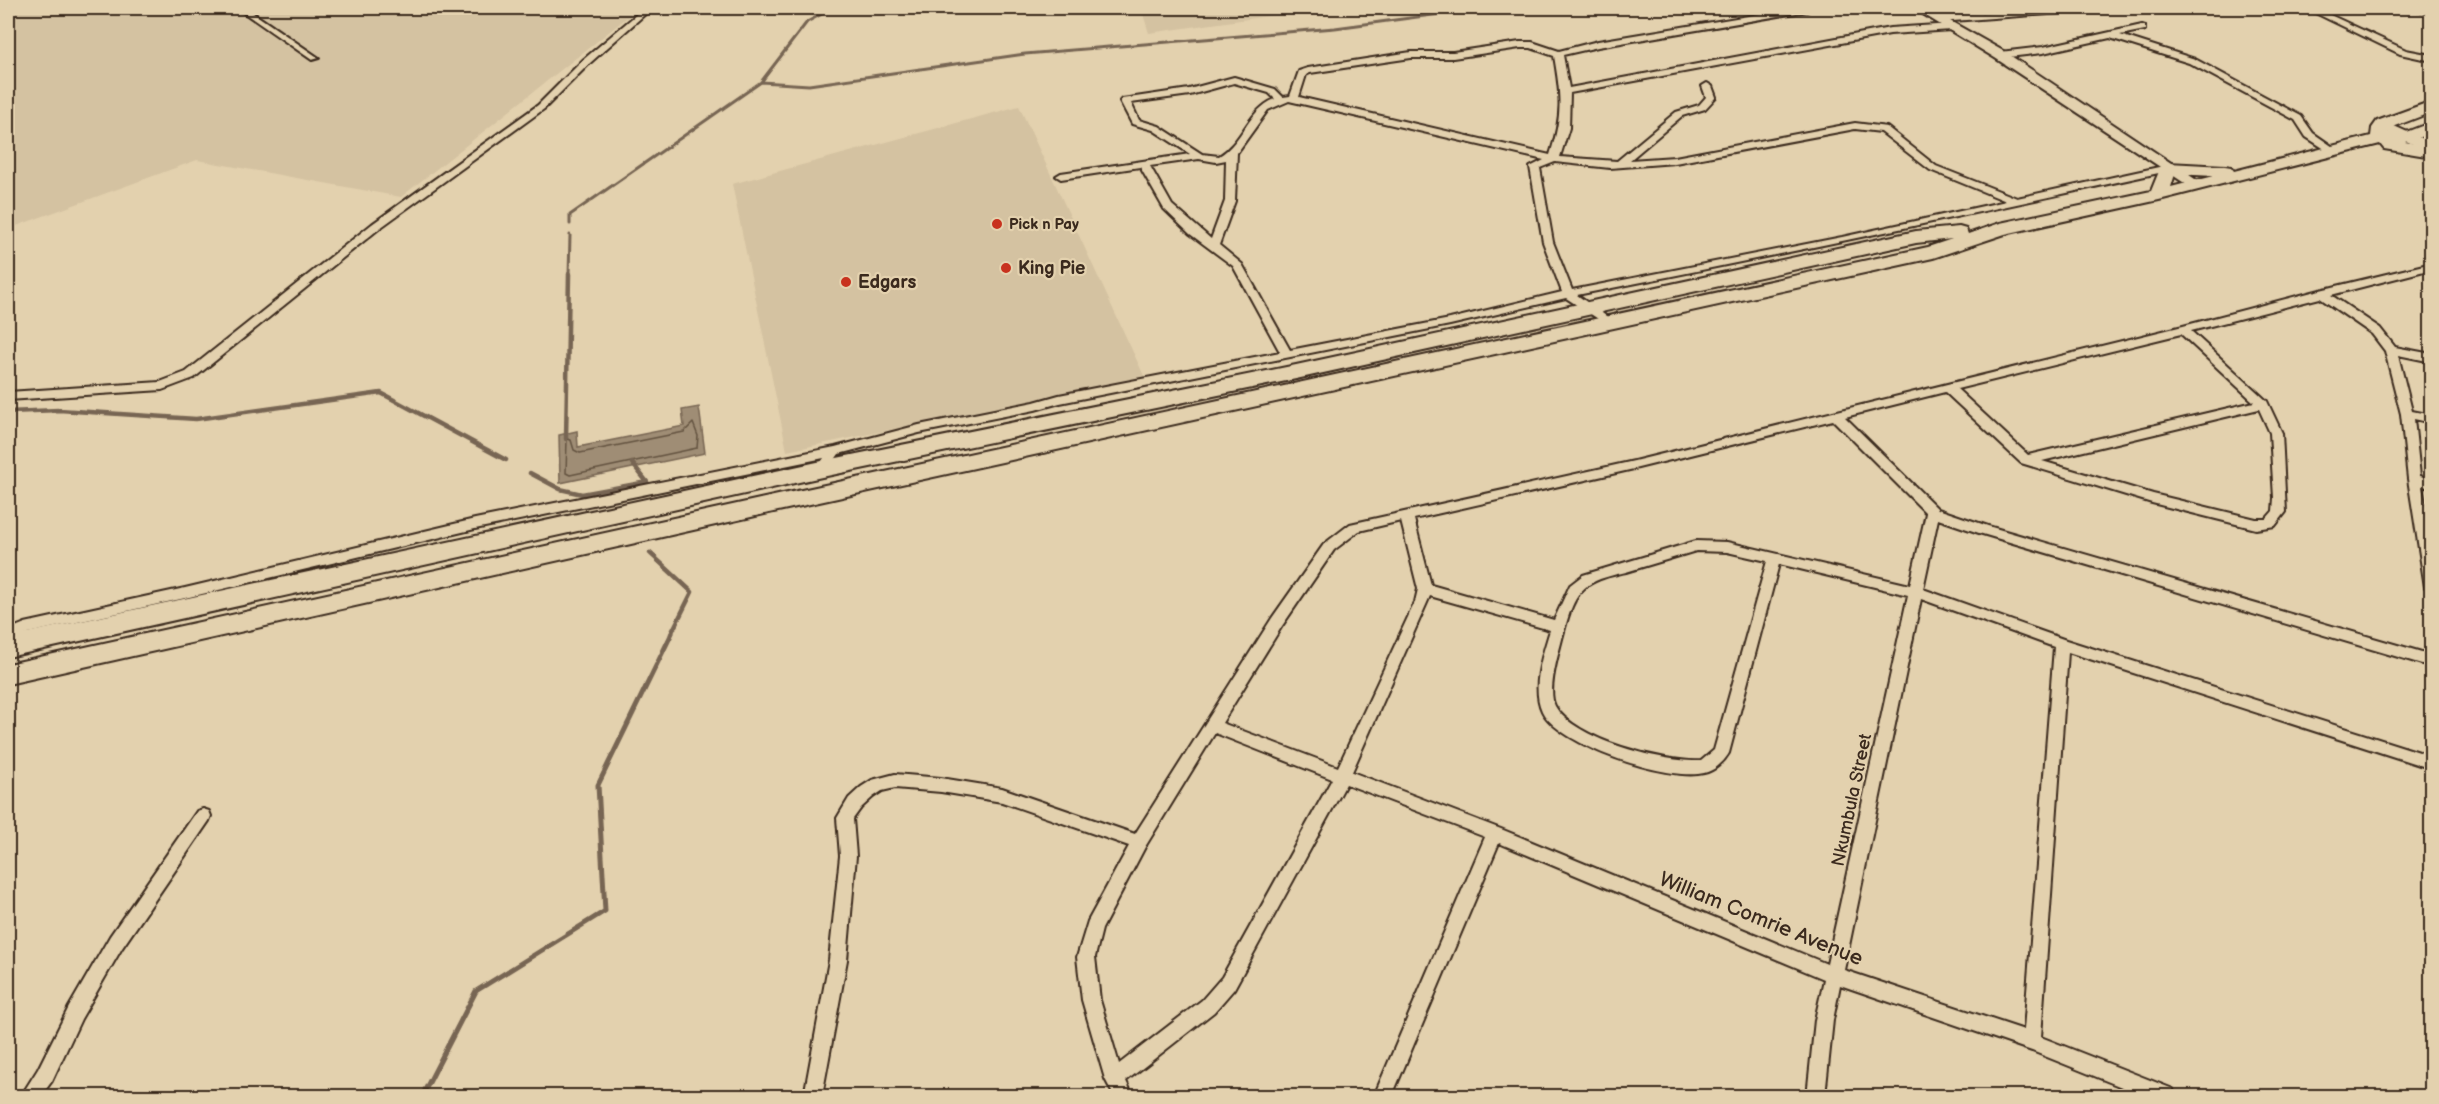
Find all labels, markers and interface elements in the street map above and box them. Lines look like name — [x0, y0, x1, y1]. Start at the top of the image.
place label: Pick n Pay — [1009, 215, 1079, 234]
marker: Pick n Pay — [990, 217, 1004, 231]
place label: King Pie — [1018, 258, 1085, 279]
marker: King Pie — [999, 261, 1013, 275]
place label: Edgars — [858, 272, 917, 293]
marker: Edgars — [839, 275, 853, 289]
street label: Nkumbula Street — [1828, 731, 1876, 868]
street label: William Comrie Avenue — [1655, 867, 1867, 971]

